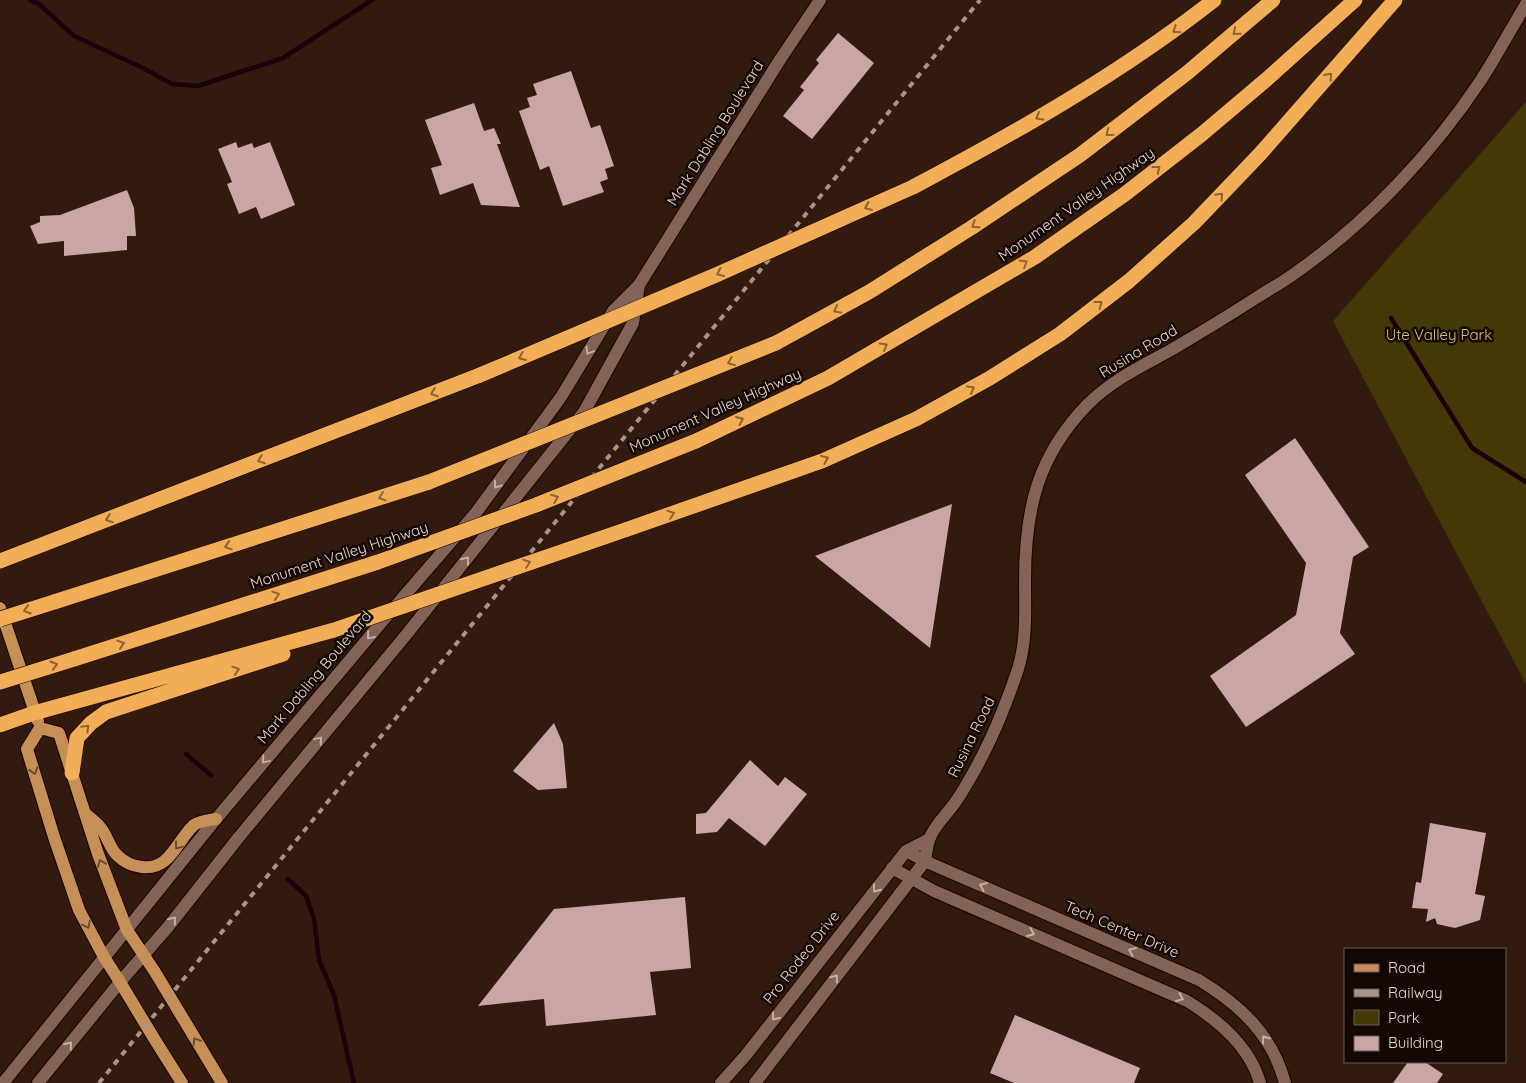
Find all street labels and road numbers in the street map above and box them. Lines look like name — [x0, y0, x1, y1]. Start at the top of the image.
street label: Mark Dabling Boulevard — [663, 57, 767, 209]
street label: Monument Valley Highway — [994, 143, 1158, 265]
street label: Rusina Road — [1095, 320, 1181, 382]
street label: Monument Valley Highway — [626, 363, 804, 457]
street label: Monument Valley Highway — [248, 517, 430, 593]
street label: Mark Dabling Boulevard — [253, 607, 375, 747]
street label: Rusina Road — [943, 693, 999, 781]
street label: Tech Center Drive — [1062, 896, 1182, 962]
street label: Pro Rodeo Drive — [759, 906, 843, 1008]

